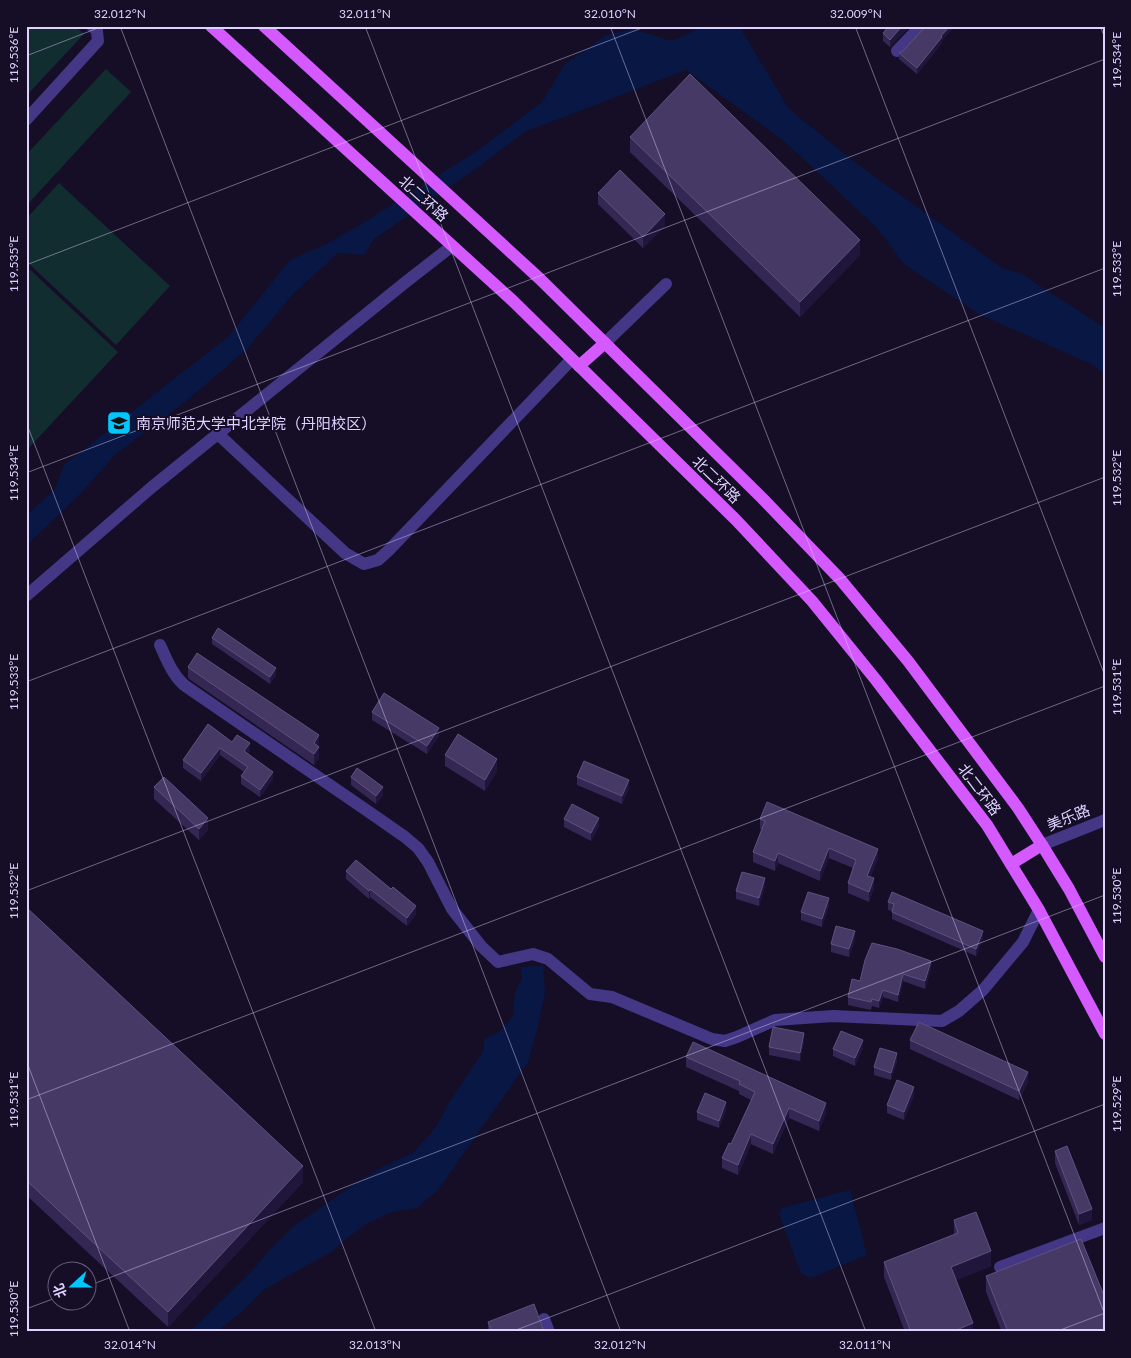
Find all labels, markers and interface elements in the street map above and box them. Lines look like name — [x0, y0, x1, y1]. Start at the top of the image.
text: 32.012°N — [94, 6, 146, 21]
text: 32.011°N — [339, 6, 391, 21]
text: 32.010°N — [584, 6, 636, 21]
text: 32.009°N — [830, 6, 882, 21]
text: 119.536°E — [6, 27, 21, 83]
text: 119.534°E — [1109, 32, 1124, 88]
street label: 北二环路 — [396, 171, 452, 225]
text: 119.535°E — [6, 236, 21, 292]
text: 119.533°E — [1109, 241, 1124, 297]
school or university icon: 南京师范大学中北学院（丹阳校区） — [106, 410, 132, 436]
place label: 南京师范大学中北学院（丹阳校区） — [136, 414, 376, 432]
text: 119.534°E — [6, 445, 21, 501]
text: 119.532°E — [1109, 450, 1124, 506]
street label: 北二环路 — [689, 452, 745, 506]
text: 119.533°E — [6, 654, 21, 710]
text: 119.531°E — [1109, 659, 1124, 715]
street label: 北二环路 — [955, 760, 1005, 818]
street label: 美乐路 — [1044, 800, 1092, 834]
text: 119.532°E — [6, 863, 21, 919]
text: 119.530°E — [1109, 868, 1124, 924]
text: 119.531°E — [6, 1072, 21, 1128]
text: 119.529°E — [1109, 1076, 1124, 1132]
north arrow — [48, 1260, 98, 1310]
text: 119.530°E — [6, 1281, 21, 1337]
text: 北 — [49, 1281, 70, 1300]
text: 32.014°N — [104, 1337, 156, 1352]
text: 32.013°N — [349, 1337, 401, 1352]
text: 32.012°N — [594, 1337, 646, 1352]
text: 32.011°N — [839, 1337, 891, 1352]

